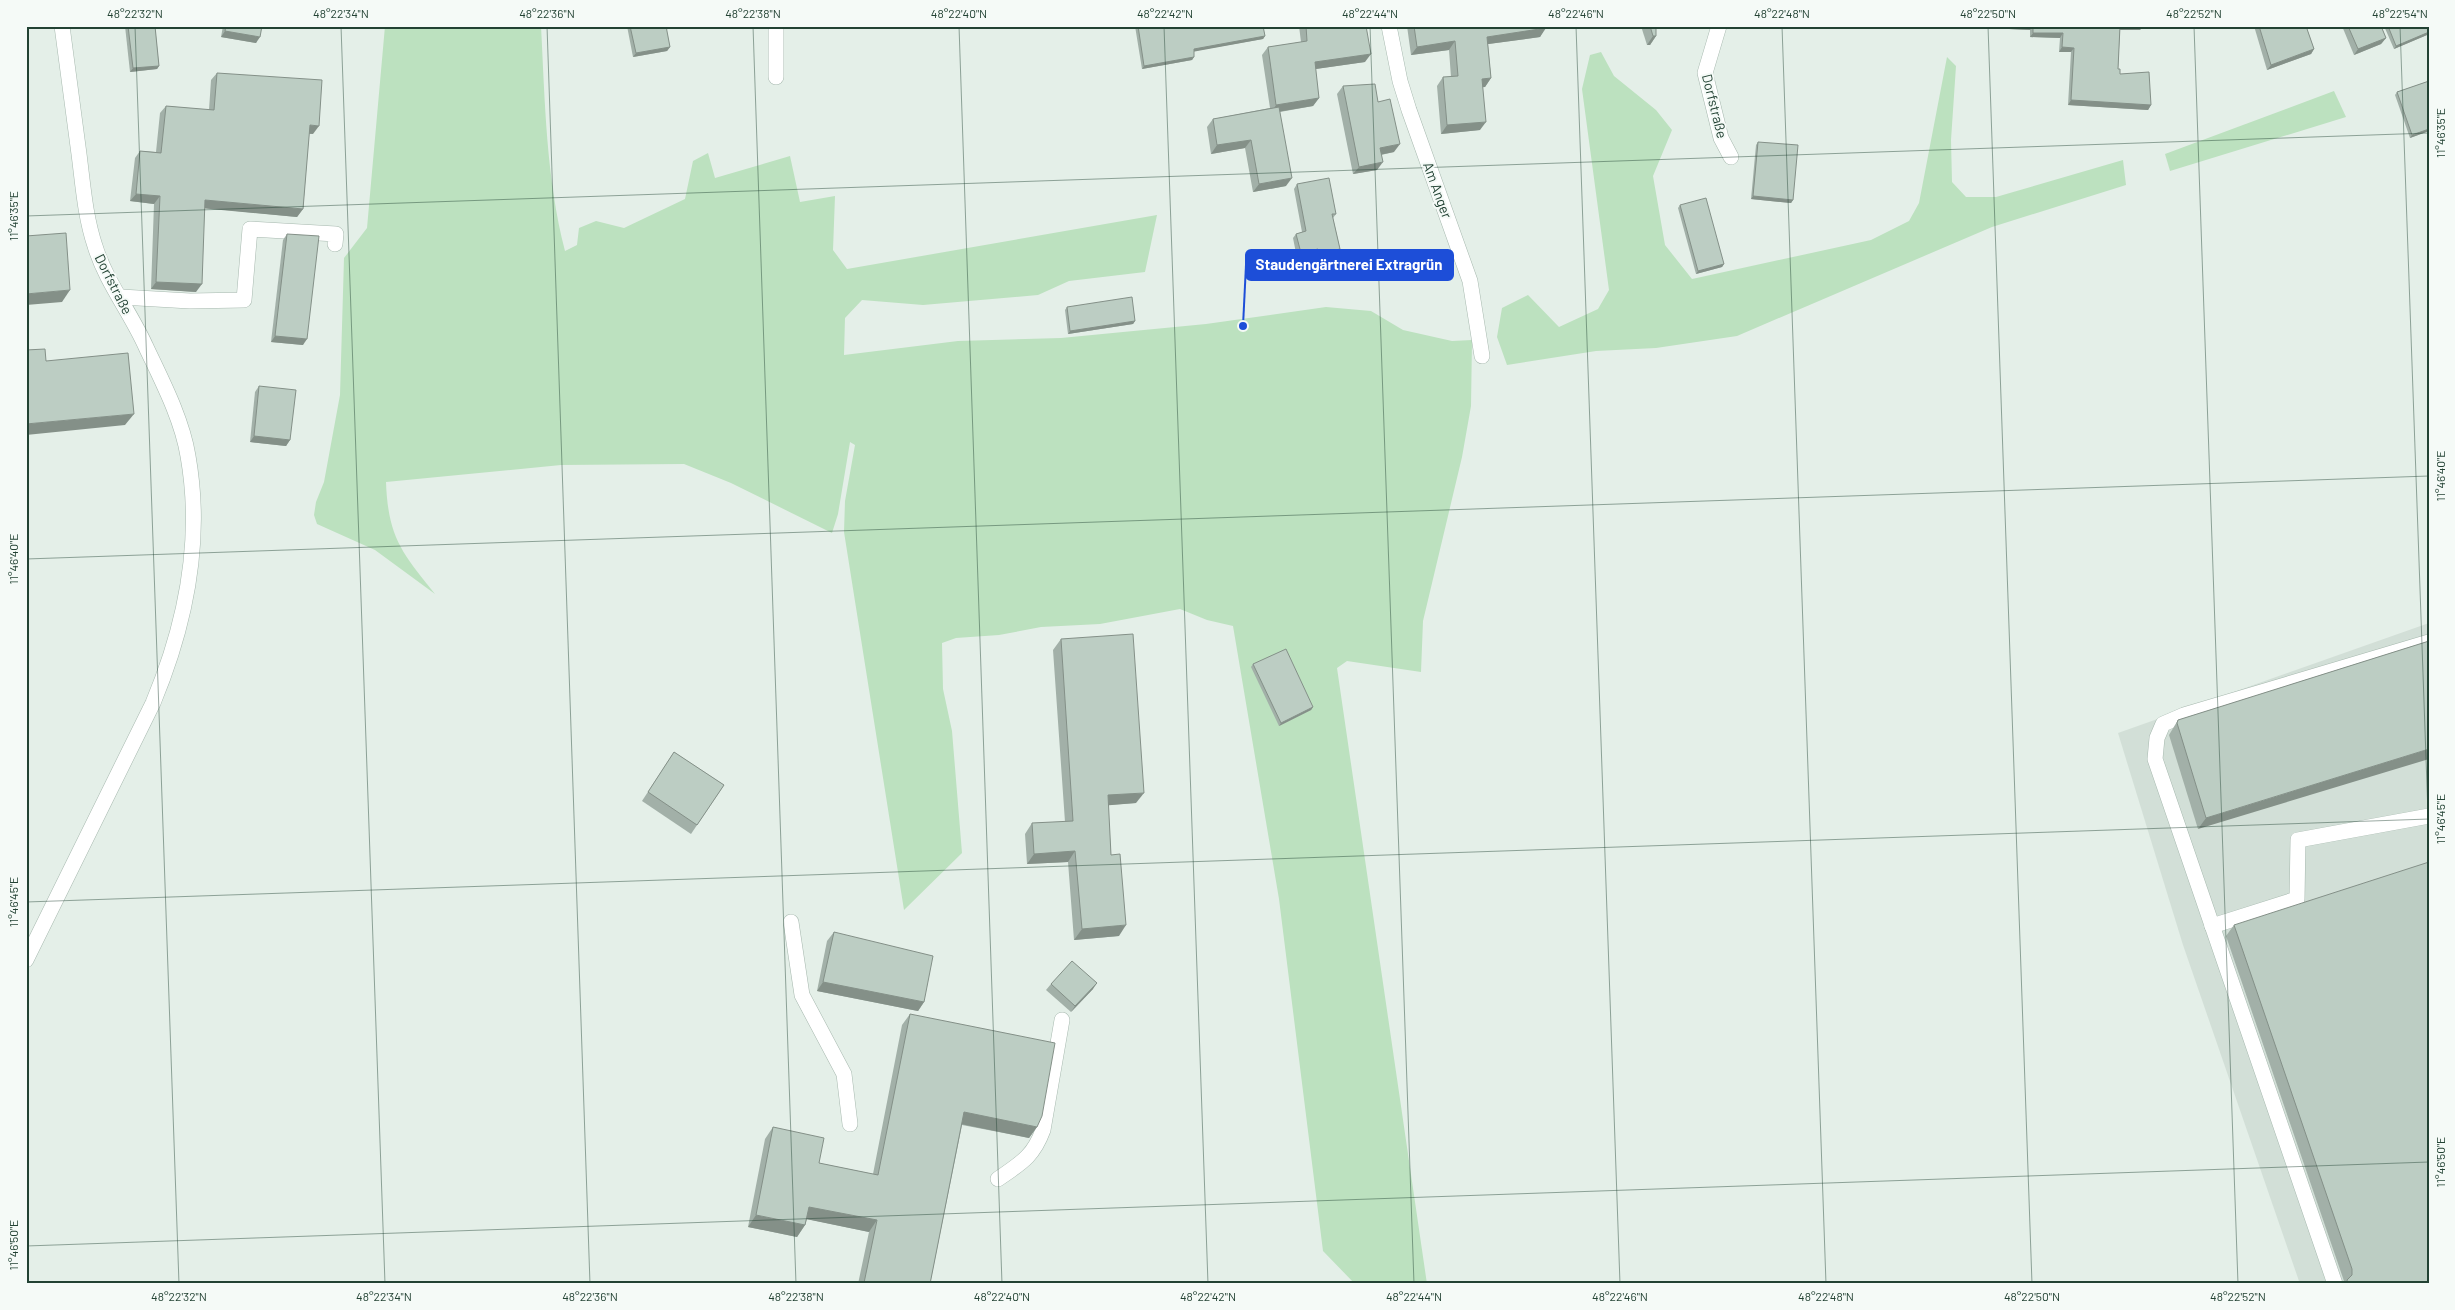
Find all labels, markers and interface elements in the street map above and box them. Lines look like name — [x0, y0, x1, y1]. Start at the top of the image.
text: 48°22'32"N — [107, 6, 163, 20]
text: 48°22'34"N — [313, 6, 369, 20]
text: 48°22'36"N — [519, 6, 575, 20]
text: 48°22'38"N — [725, 6, 781, 20]
text: 48°22'40"N — [931, 6, 987, 20]
text: 48°22'42"N — [1137, 6, 1193, 20]
text: 48°22'44"N — [1342, 6, 1398, 20]
text: 48°22'46"N — [1548, 6, 1604, 20]
text: 48°22'48"N — [1754, 6, 1810, 20]
text: 48°22'50"N — [1960, 6, 2016, 20]
text: 48°22'52"N — [2166, 6, 2222, 20]
text: 48°22'54"N — [2372, 6, 2428, 20]
street label: Dorfstraße — [1699, 72, 1731, 140]
text: 11°46'35"E — [2433, 108, 2447, 158]
street label: Am Anger — [1420, 159, 1456, 221]
text: 11°46'35"E — [6, 191, 20, 241]
callout: Staudengärtnerei Extragrün — [1246, 250, 1453, 280]
street label: Dorfstraße — [92, 251, 136, 317]
text: Staudengärtnerei Extragrün — [1256, 255, 1442, 273]
text: 11°46'40"E — [2433, 450, 2447, 502]
text: 11°46'40"E — [6, 533, 20, 585]
text: 11°46'45"E — [2433, 794, 2447, 844]
text: 11°46'45"E — [6, 877, 20, 927]
text: 11°46'50"E — [2433, 1137, 2447, 1187]
text: 11°46'50"E — [6, 1220, 20, 1270]
text: 48°22'32"N — [151, 1289, 207, 1303]
text: 48°22'34"N — [356, 1289, 412, 1303]
text: 48°22'36"N — [562, 1289, 618, 1303]
text: 48°22'38"N — [768, 1289, 824, 1303]
text: 48°22'40"N — [974, 1289, 1030, 1303]
text: 48°22'42"N — [1180, 1289, 1236, 1303]
text: 48°22'44"N — [1386, 1289, 1442, 1303]
text: 48°22'46"N — [1592, 1289, 1648, 1303]
text: 48°22'48"N — [1798, 1289, 1854, 1303]
text: 48°22'50"N — [2004, 1289, 2060, 1303]
text: 48°22'52"N — [2210, 1289, 2266, 1303]

